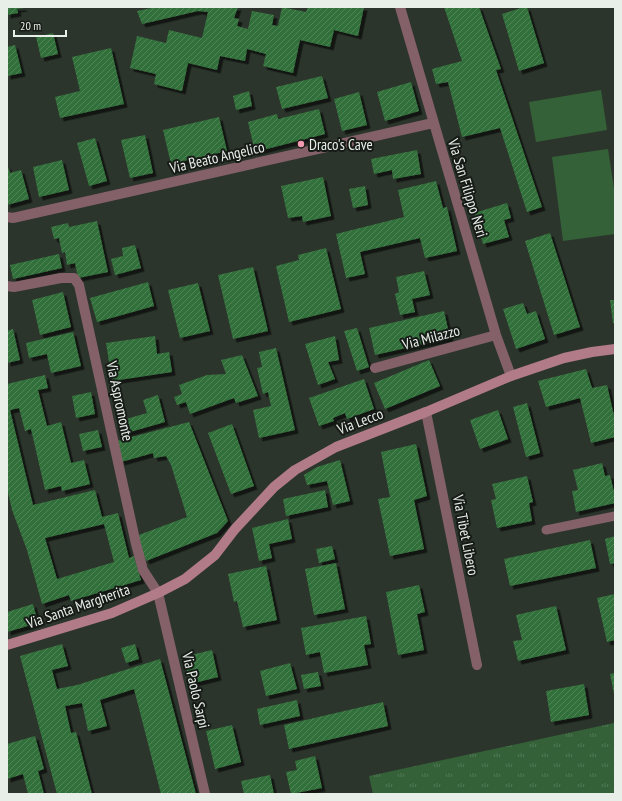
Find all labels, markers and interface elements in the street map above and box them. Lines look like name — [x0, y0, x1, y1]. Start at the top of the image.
scale bar — [14, 12, 66, 38]
text: 20 m — [20, 18, 41, 33]
place label: Draco's Cave — [309, 135, 373, 154]
street label: Via San Filippo Neri — [444, 135, 492, 240]
street label: Via Beato Angelico — [167, 137, 266, 177]
marker: Draco's Cave — [296, 139, 306, 149]
street label: Via Milazzo — [399, 320, 462, 354]
street label: Via Aspromonte — [102, 358, 138, 443]
street label: Via Lecco — [333, 404, 386, 439]
street label: Via Tibet Libero — [449, 492, 483, 577]
street label: Via Santa Margherita — [23, 579, 132, 633]
street label: Via Paolo Sarpi — [178, 649, 214, 730]

